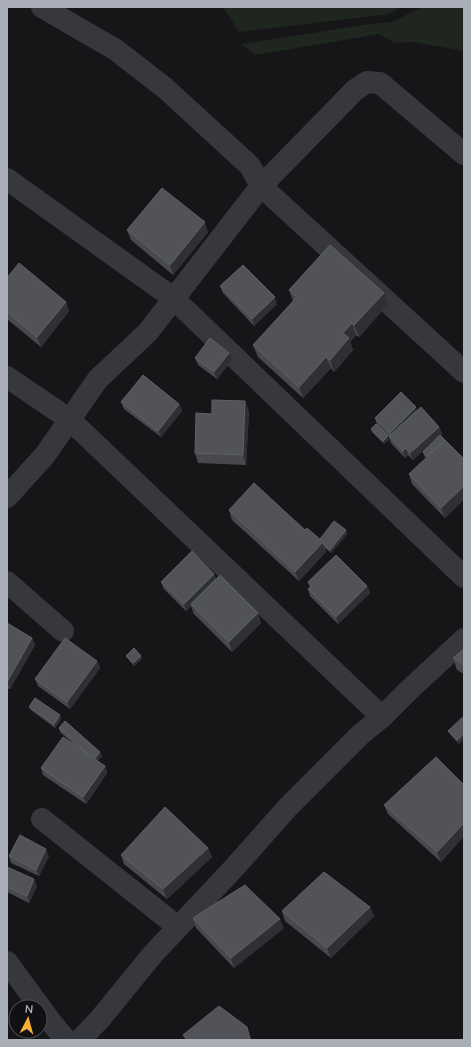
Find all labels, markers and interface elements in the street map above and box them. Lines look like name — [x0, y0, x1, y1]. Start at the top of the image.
north arrow — [8, 999, 48, 1039]
text: N — [24, 1002, 34, 1016]

